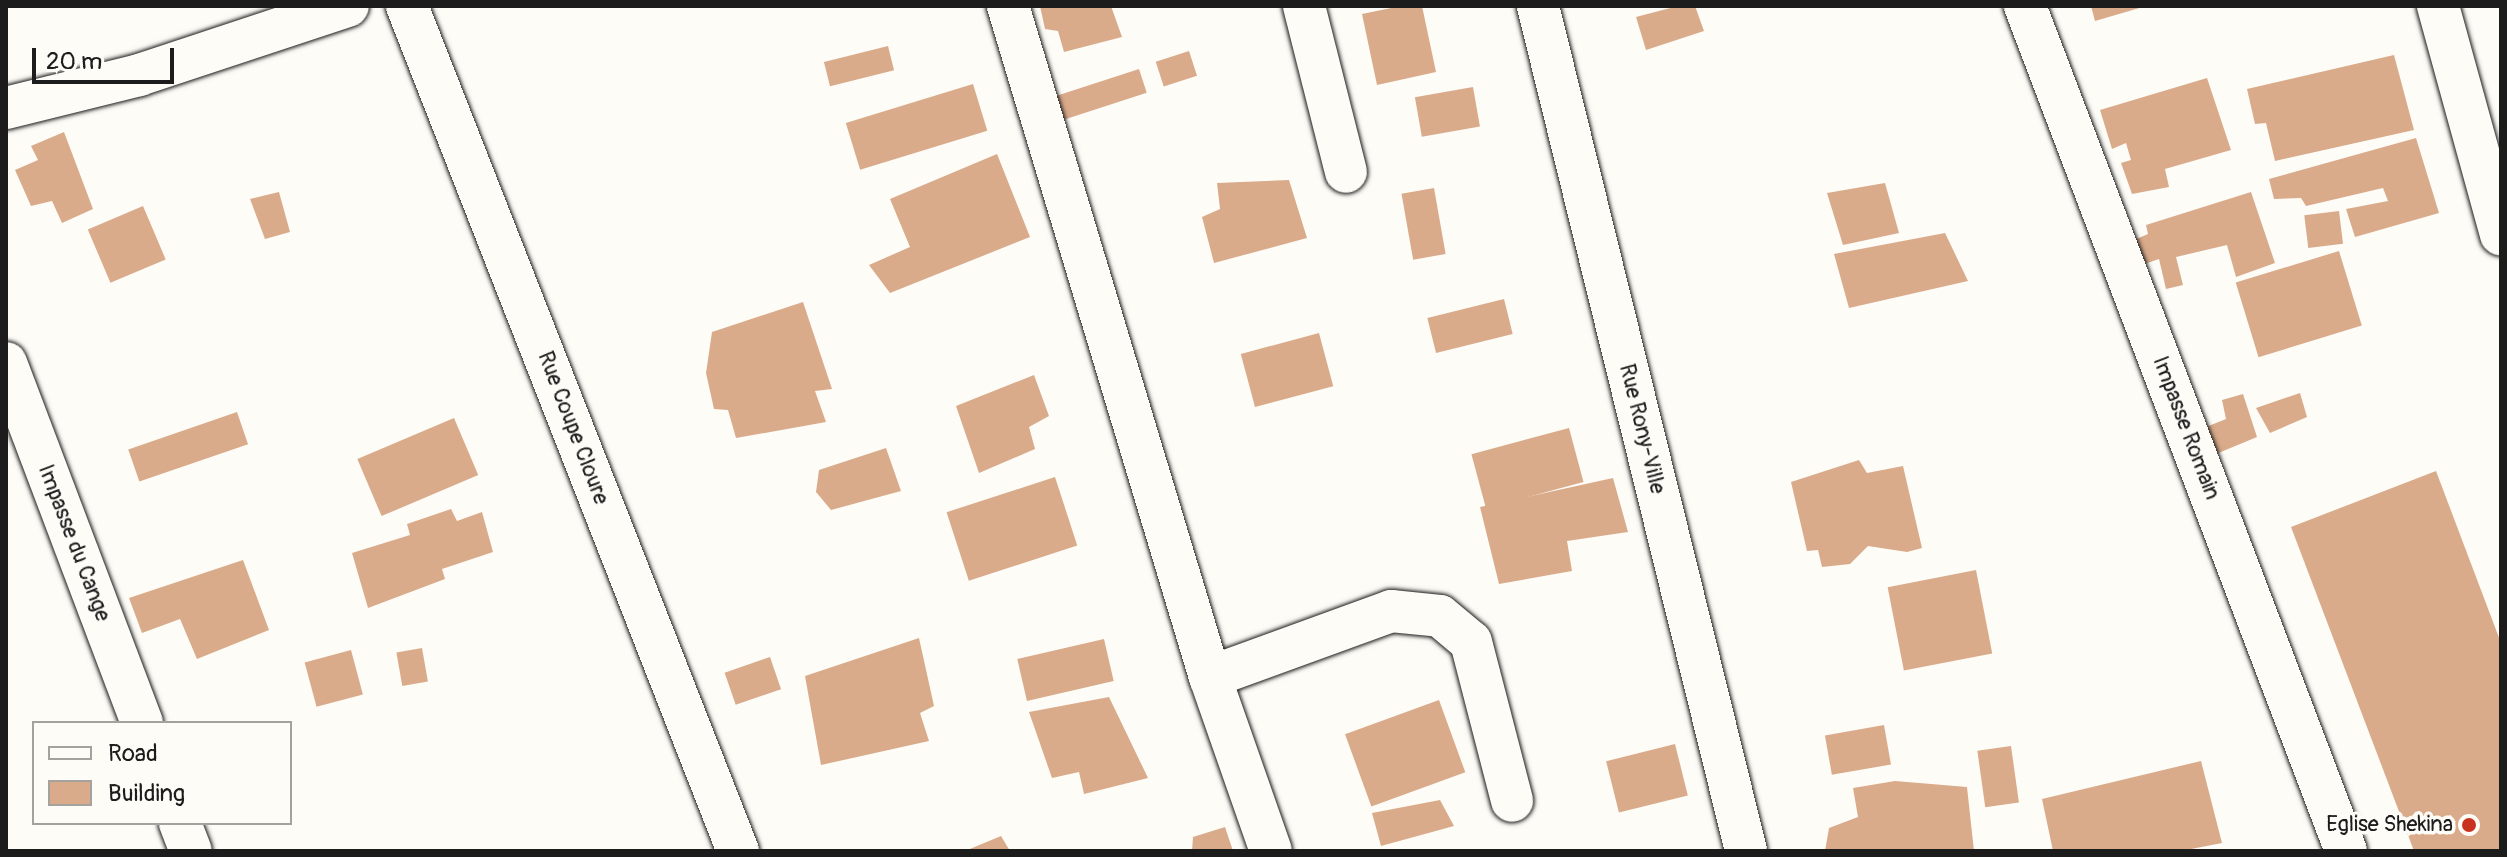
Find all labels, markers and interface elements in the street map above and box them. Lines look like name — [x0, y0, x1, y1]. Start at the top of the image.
scale bar — [36, 32, 178, 82]
text: 20 m — [46, 47, 102, 76]
street label: Rue Coupe Cloure — [532, 348, 614, 508]
street label: Impasse Romain — [2147, 353, 2225, 503]
street label: Rue Rony-Ville — [1613, 361, 1671, 497]
street label: Impasse du Cange — [32, 461, 116, 625]
legend — [32, 721, 292, 825]
text: Road — [108, 739, 158, 768]
text: Building — [108, 779, 185, 808]
place label: Eglise Shekina — [2326, 812, 2453, 838]
marker: Eglise Shekina — [2460, 816, 2478, 834]

